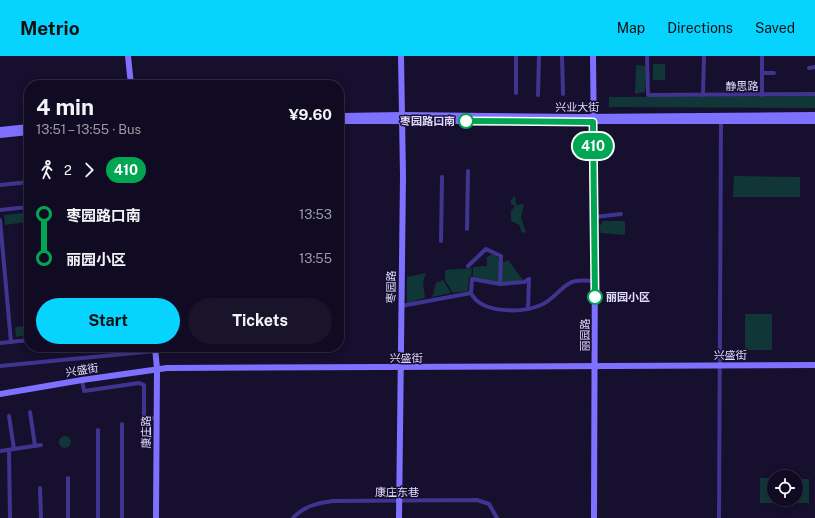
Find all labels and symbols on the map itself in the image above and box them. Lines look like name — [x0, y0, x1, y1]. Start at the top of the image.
street label: 静思路 — [726, 80, 759, 92]
street label: 兴业大街 — [555, 101, 599, 113]
marker: 枣园路口南 — [458, 113, 474, 129]
place label: 枣园路口南 — [400, 115, 455, 127]
line badge: 410 — [570, 133, 616, 159]
street label: 枣园路 — [385, 270, 397, 304]
marker: 丽园小区 — [587, 289, 603, 305]
place label: 丽园小区 — [606, 291, 650, 303]
street label: 丽园路 — [579, 319, 591, 352]
street label: 兴盛街 — [714, 349, 747, 361]
street label: 兴盛街 — [390, 352, 423, 364]
street label: 兴盛街 — [65, 361, 99, 379]
street label: 康庄路 — [140, 416, 152, 449]
street label: 康庄东巷 — [375, 486, 419, 498]

